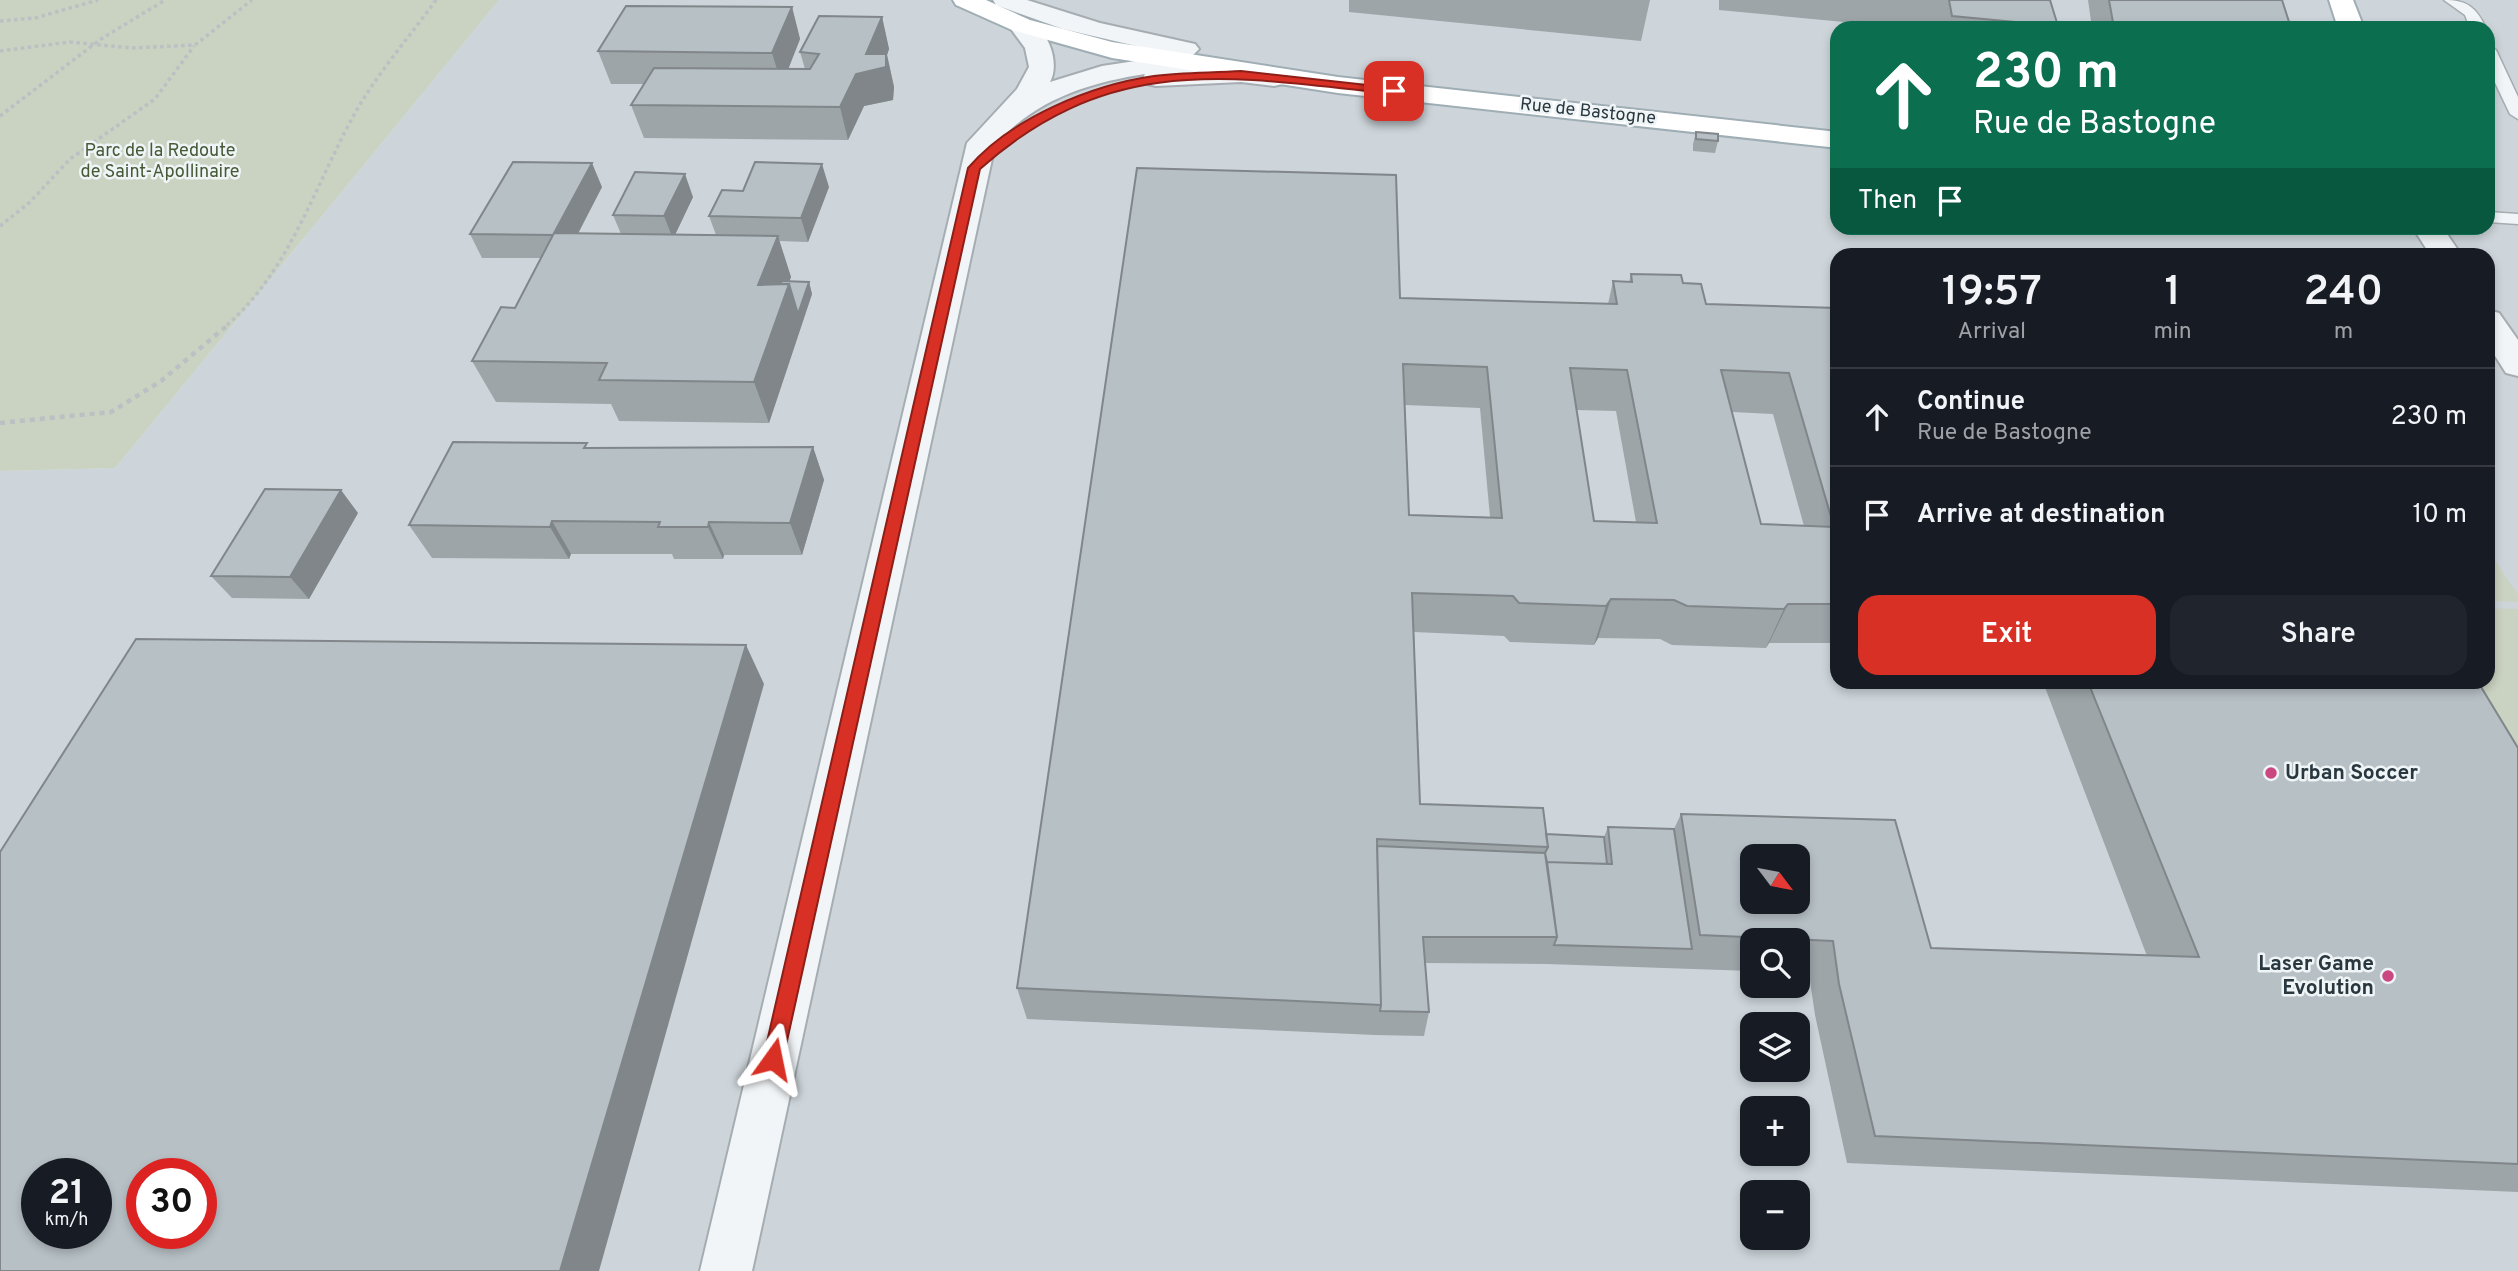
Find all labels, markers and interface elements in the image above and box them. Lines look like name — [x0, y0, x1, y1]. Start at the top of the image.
text: 230 m — [1973, 44, 2119, 106]
icon: ahead — [1858, 49, 1949, 140]
pin — [1364, 61, 1424, 121]
icon: arrive — [1375, 72, 1413, 110]
street label: Rue de Bastogne — [1519, 93, 1657, 131]
text: Rue de Bastogne — [1973, 105, 2216, 145]
park label: Parc de la Redoute de Saint-Apollinaire — [81, 140, 239, 184]
icon: arrive — [1931, 182, 1969, 220]
text: Then — [1858, 185, 1917, 218]
text: 19:57 — [1942, 267, 2042, 320]
text: 1 — [2164, 267, 2181, 320]
text: 240 — [2304, 267, 2383, 320]
text: Arrival — [1957, 318, 2026, 347]
text: min — [2153, 318, 2192, 347]
text: m — [2334, 318, 2353, 347]
text: Continue — [1917, 386, 2025, 419]
icon: ahead — [1858, 398, 1896, 436]
text: 230 m — [2391, 401, 2467, 434]
text: Rue de Bastogne — [1917, 419, 2092, 448]
icon: arrive — [1858, 496, 1896, 534]
text: Arrive at destination — [1917, 499, 2165, 532]
text: 10 m — [2412, 499, 2467, 532]
button: Exit — [1858, 595, 2156, 675]
button: Share — [2170, 595, 2467, 675]
place label: Urban Soccer — [2285, 760, 2418, 787]
marker: Urban Soccer — [2263, 765, 2279, 781]
north arrow — [1740, 844, 1810, 914]
map controls — [1740, 844, 1810, 1250]
button: search — [1740, 928, 1810, 998]
place label: Laser Game Evolution — [2258, 951, 2374, 1002]
marker: Laser Game Evolution — [2380, 968, 2396, 984]
button: layers — [1740, 1012, 1810, 1082]
position arrow — [736, 1022, 810, 1096]
button: + — [1740, 1096, 1810, 1166]
speed limit sign: 30 — [126, 1158, 217, 1249]
text: 21 — [49, 1172, 84, 1216]
button: − — [1740, 1180, 1810, 1250]
text: km/h — [45, 1209, 88, 1232]

